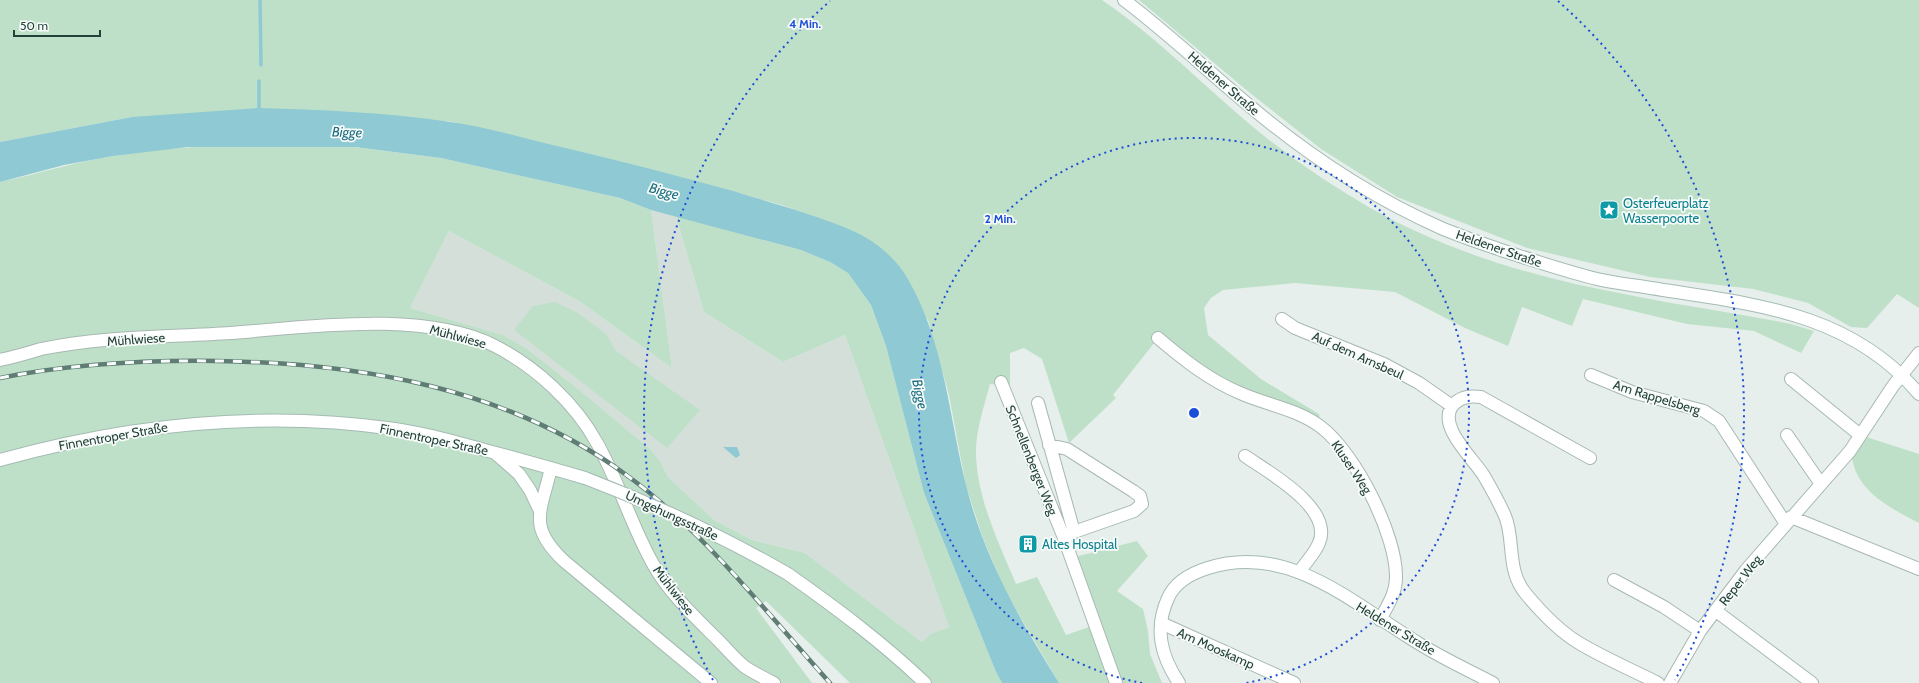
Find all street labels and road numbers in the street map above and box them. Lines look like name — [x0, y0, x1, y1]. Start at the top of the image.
street label: Heldener Straße — [1185, 48, 1263, 119]
street label: Heldener Straße — [1454, 226, 1544, 270]
street label: Mühlwiese — [428, 321, 488, 351]
street label: Auf dem Arnsbeul — [1310, 328, 1406, 382]
street label: Mühlwiese — [106, 329, 166, 349]
street label: Am Rappelsberg — [1611, 376, 1703, 418]
street label: Schnellenberger Weg — [1003, 403, 1062, 518]
street label: Finnentroper Straße — [57, 418, 169, 453]
street label: Finnentroper Straße — [378, 420, 490, 458]
street label: Kluser Weg — [1328, 437, 1376, 497]
street label: Umgehungsstraße — [623, 486, 721, 544]
street label: Reper Weg — [1715, 551, 1765, 609]
street label: Mühlwiese — [650, 562, 698, 618]
street label: Heldener Straße — [1353, 598, 1439, 658]
street label: Am Mooskamp — [1175, 624, 1257, 672]

